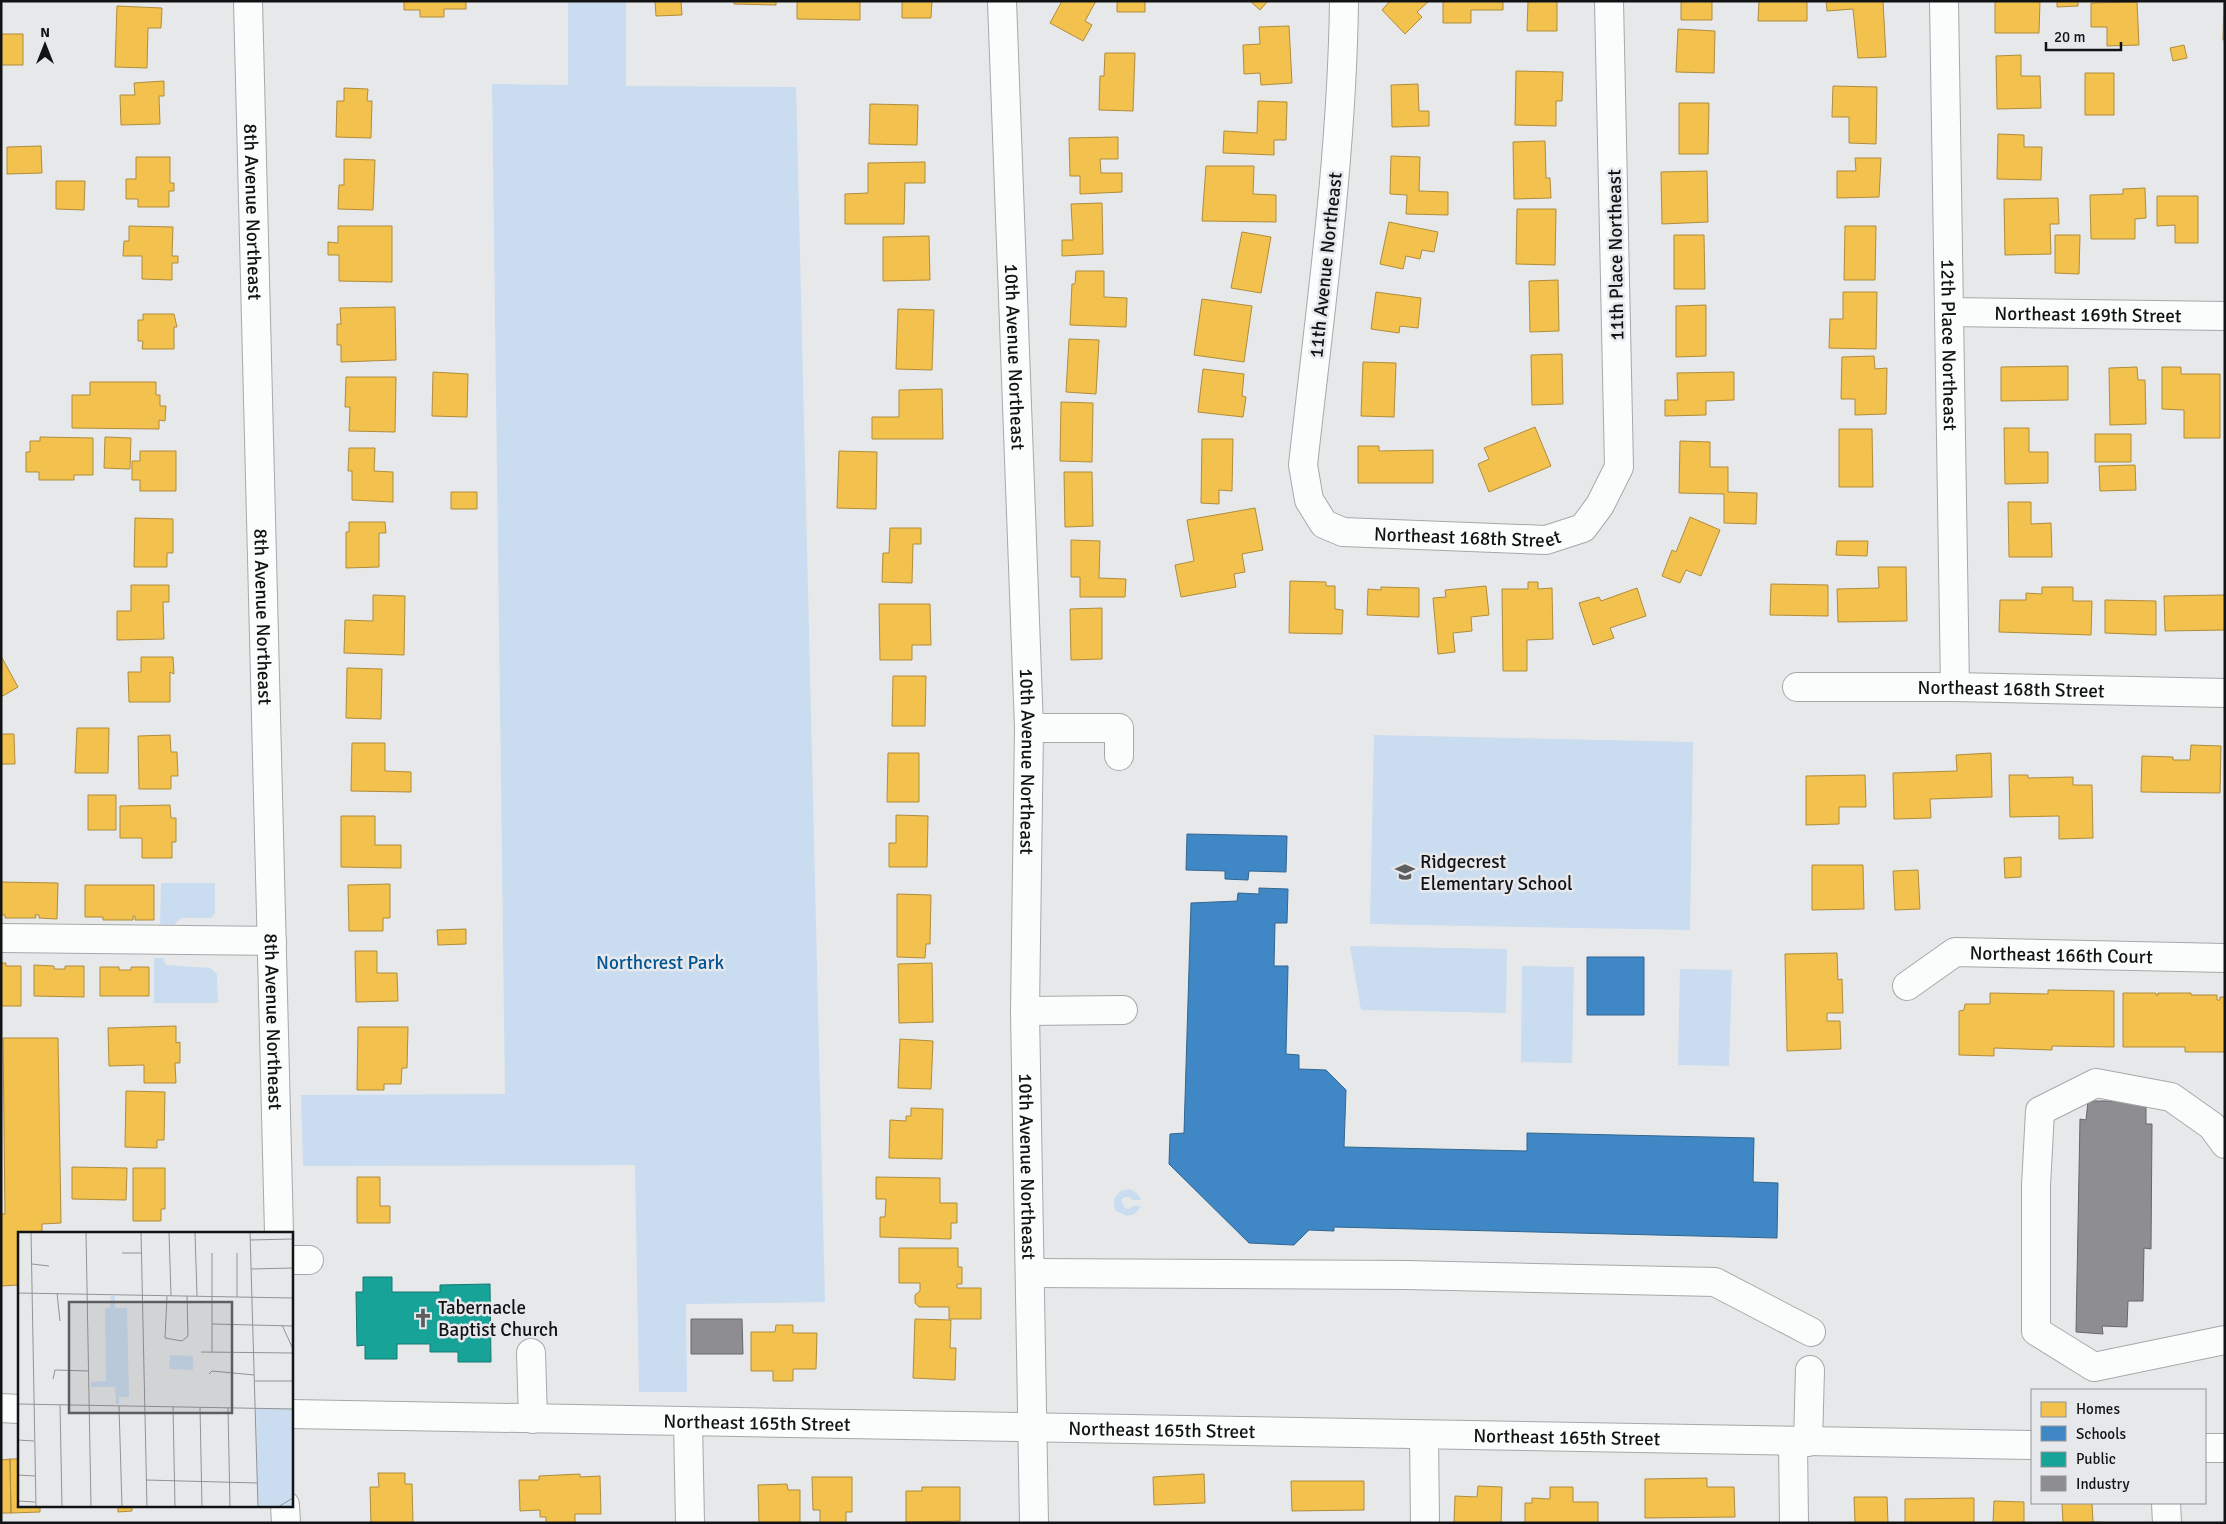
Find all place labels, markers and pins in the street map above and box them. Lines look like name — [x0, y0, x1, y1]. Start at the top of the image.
place label: Ridgecrest Elementary School — [1420, 850, 1573, 896]
school or university icon: Ridgecrest Elementary School — [1394, 861, 1416, 883]
place label: Tabernacle Baptist Church — [438, 1296, 558, 1342]
church icon: Tabernacle Baptist Church — [412, 1307, 434, 1329]

